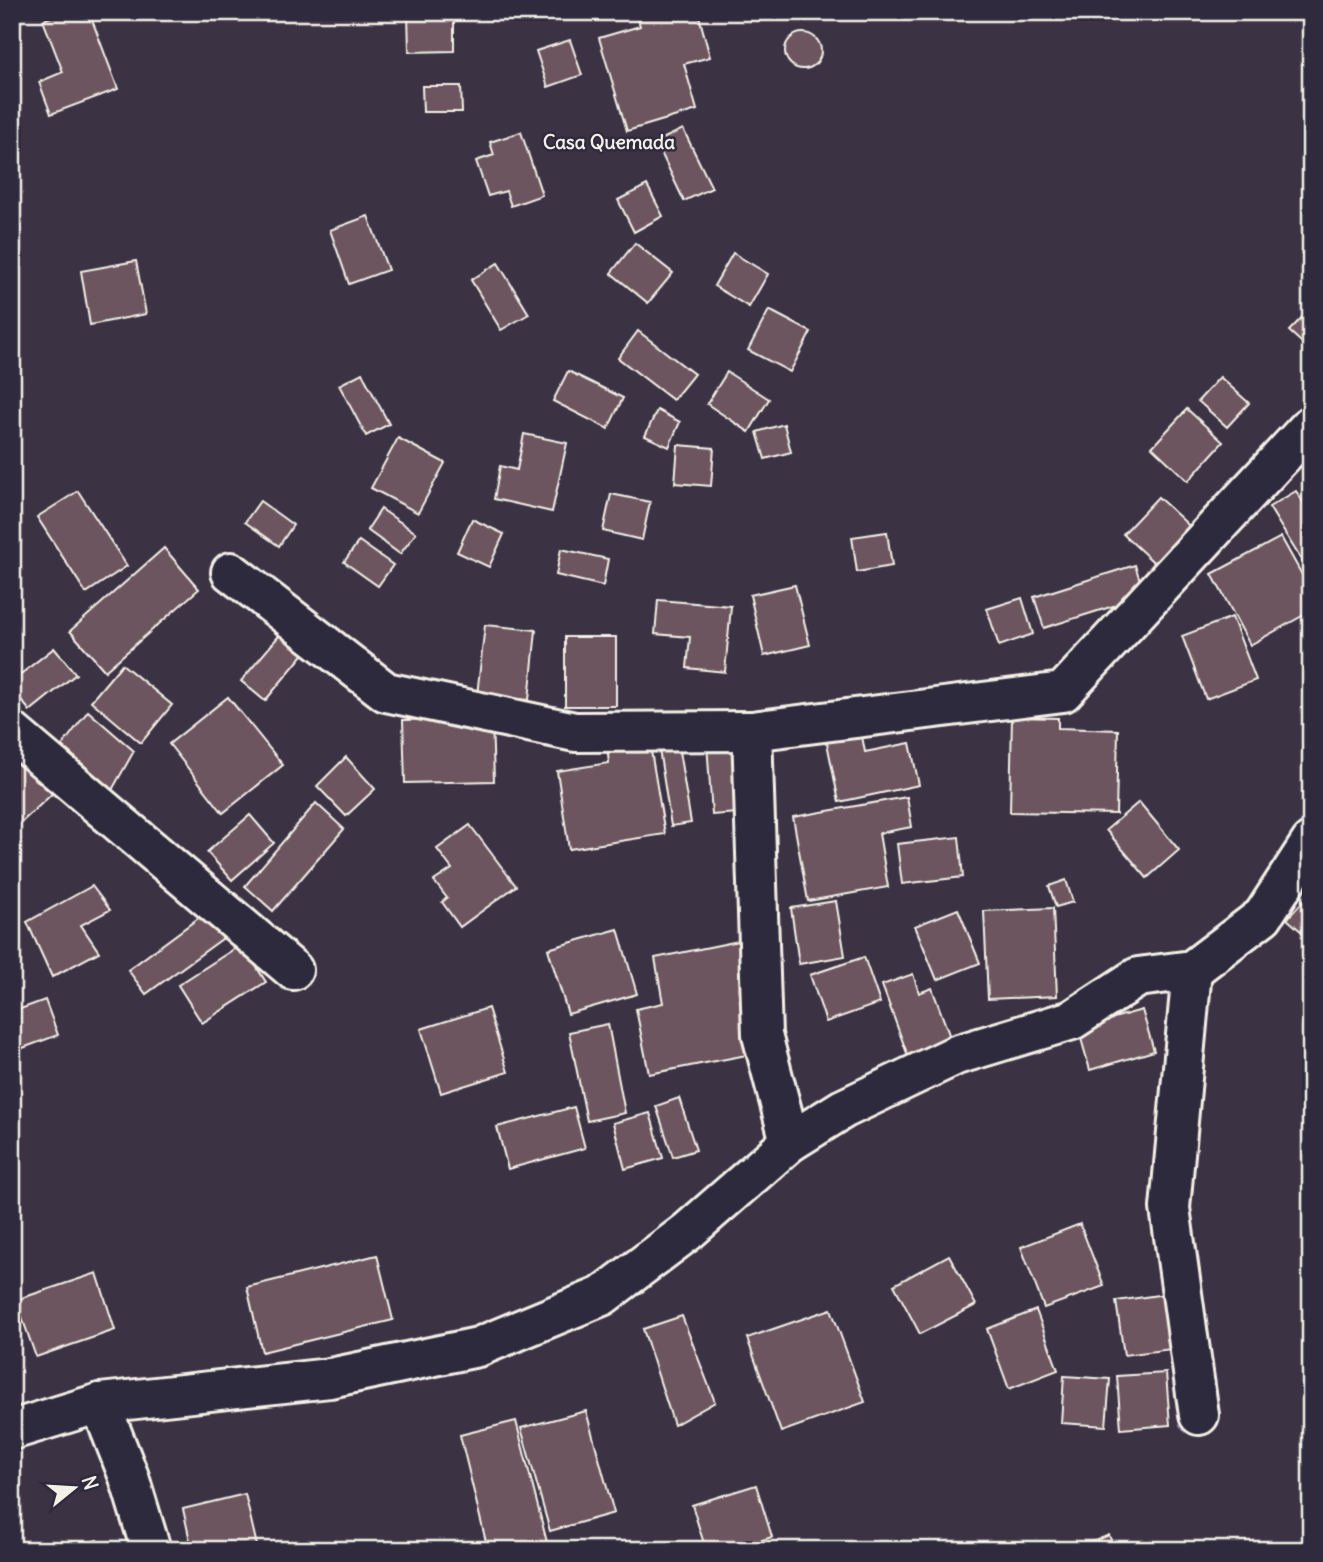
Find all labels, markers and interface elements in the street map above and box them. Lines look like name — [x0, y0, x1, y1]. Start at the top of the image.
district label: Casa Quemada — [543, 130, 675, 154]
north arrow — [38, 1454, 108, 1524]
text: N — [77, 1473, 104, 1493]

